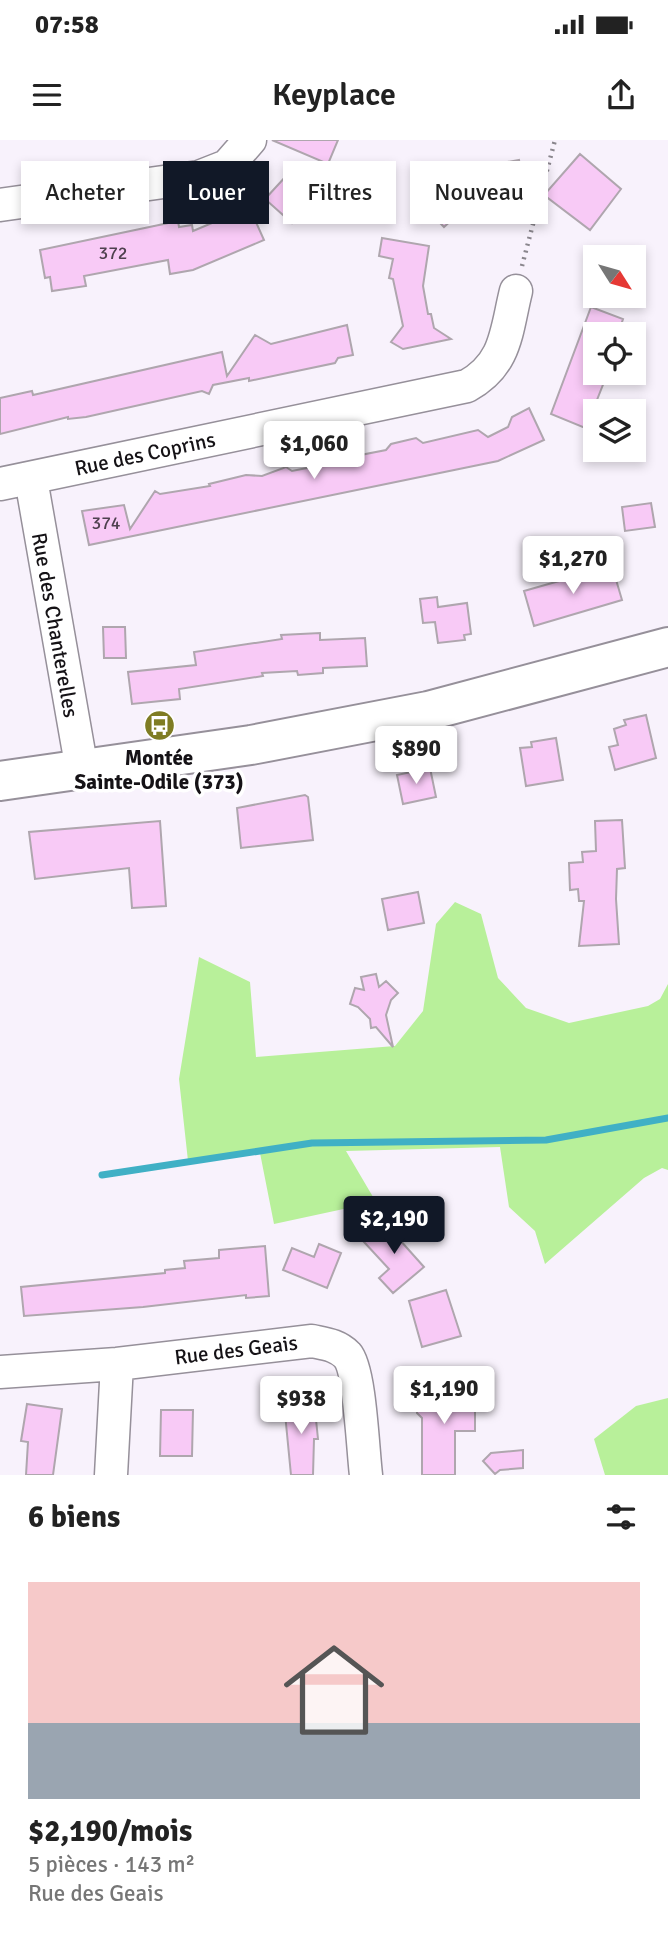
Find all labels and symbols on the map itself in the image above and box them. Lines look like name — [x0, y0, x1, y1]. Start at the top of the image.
house number: 372 — [98, 242, 128, 264]
north arrow — [583, 245, 646, 308]
pin: $1,060 — [257, 422, 371, 481]
street label: Rue des Coprins — [72, 426, 218, 482]
house number: 374 — [91, 512, 121, 534]
street label: Rue des Chanterelles — [26, 530, 84, 720]
pin: $1,270 — [516, 536, 630, 596]
bus stop icon: Montée Sainte-Odile (373) — [142, 709, 176, 743]
pin: $890 — [375, 726, 457, 786]
place label: Montée Sainte-Odile (373) — [74, 745, 244, 795]
pin: $2,190 — [337, 1196, 451, 1256]
street label: Rue des Geais — [173, 1330, 299, 1370]
pin: $1,190 — [387, 1366, 501, 1426]
pin: $938 — [260, 1376, 342, 1436]

